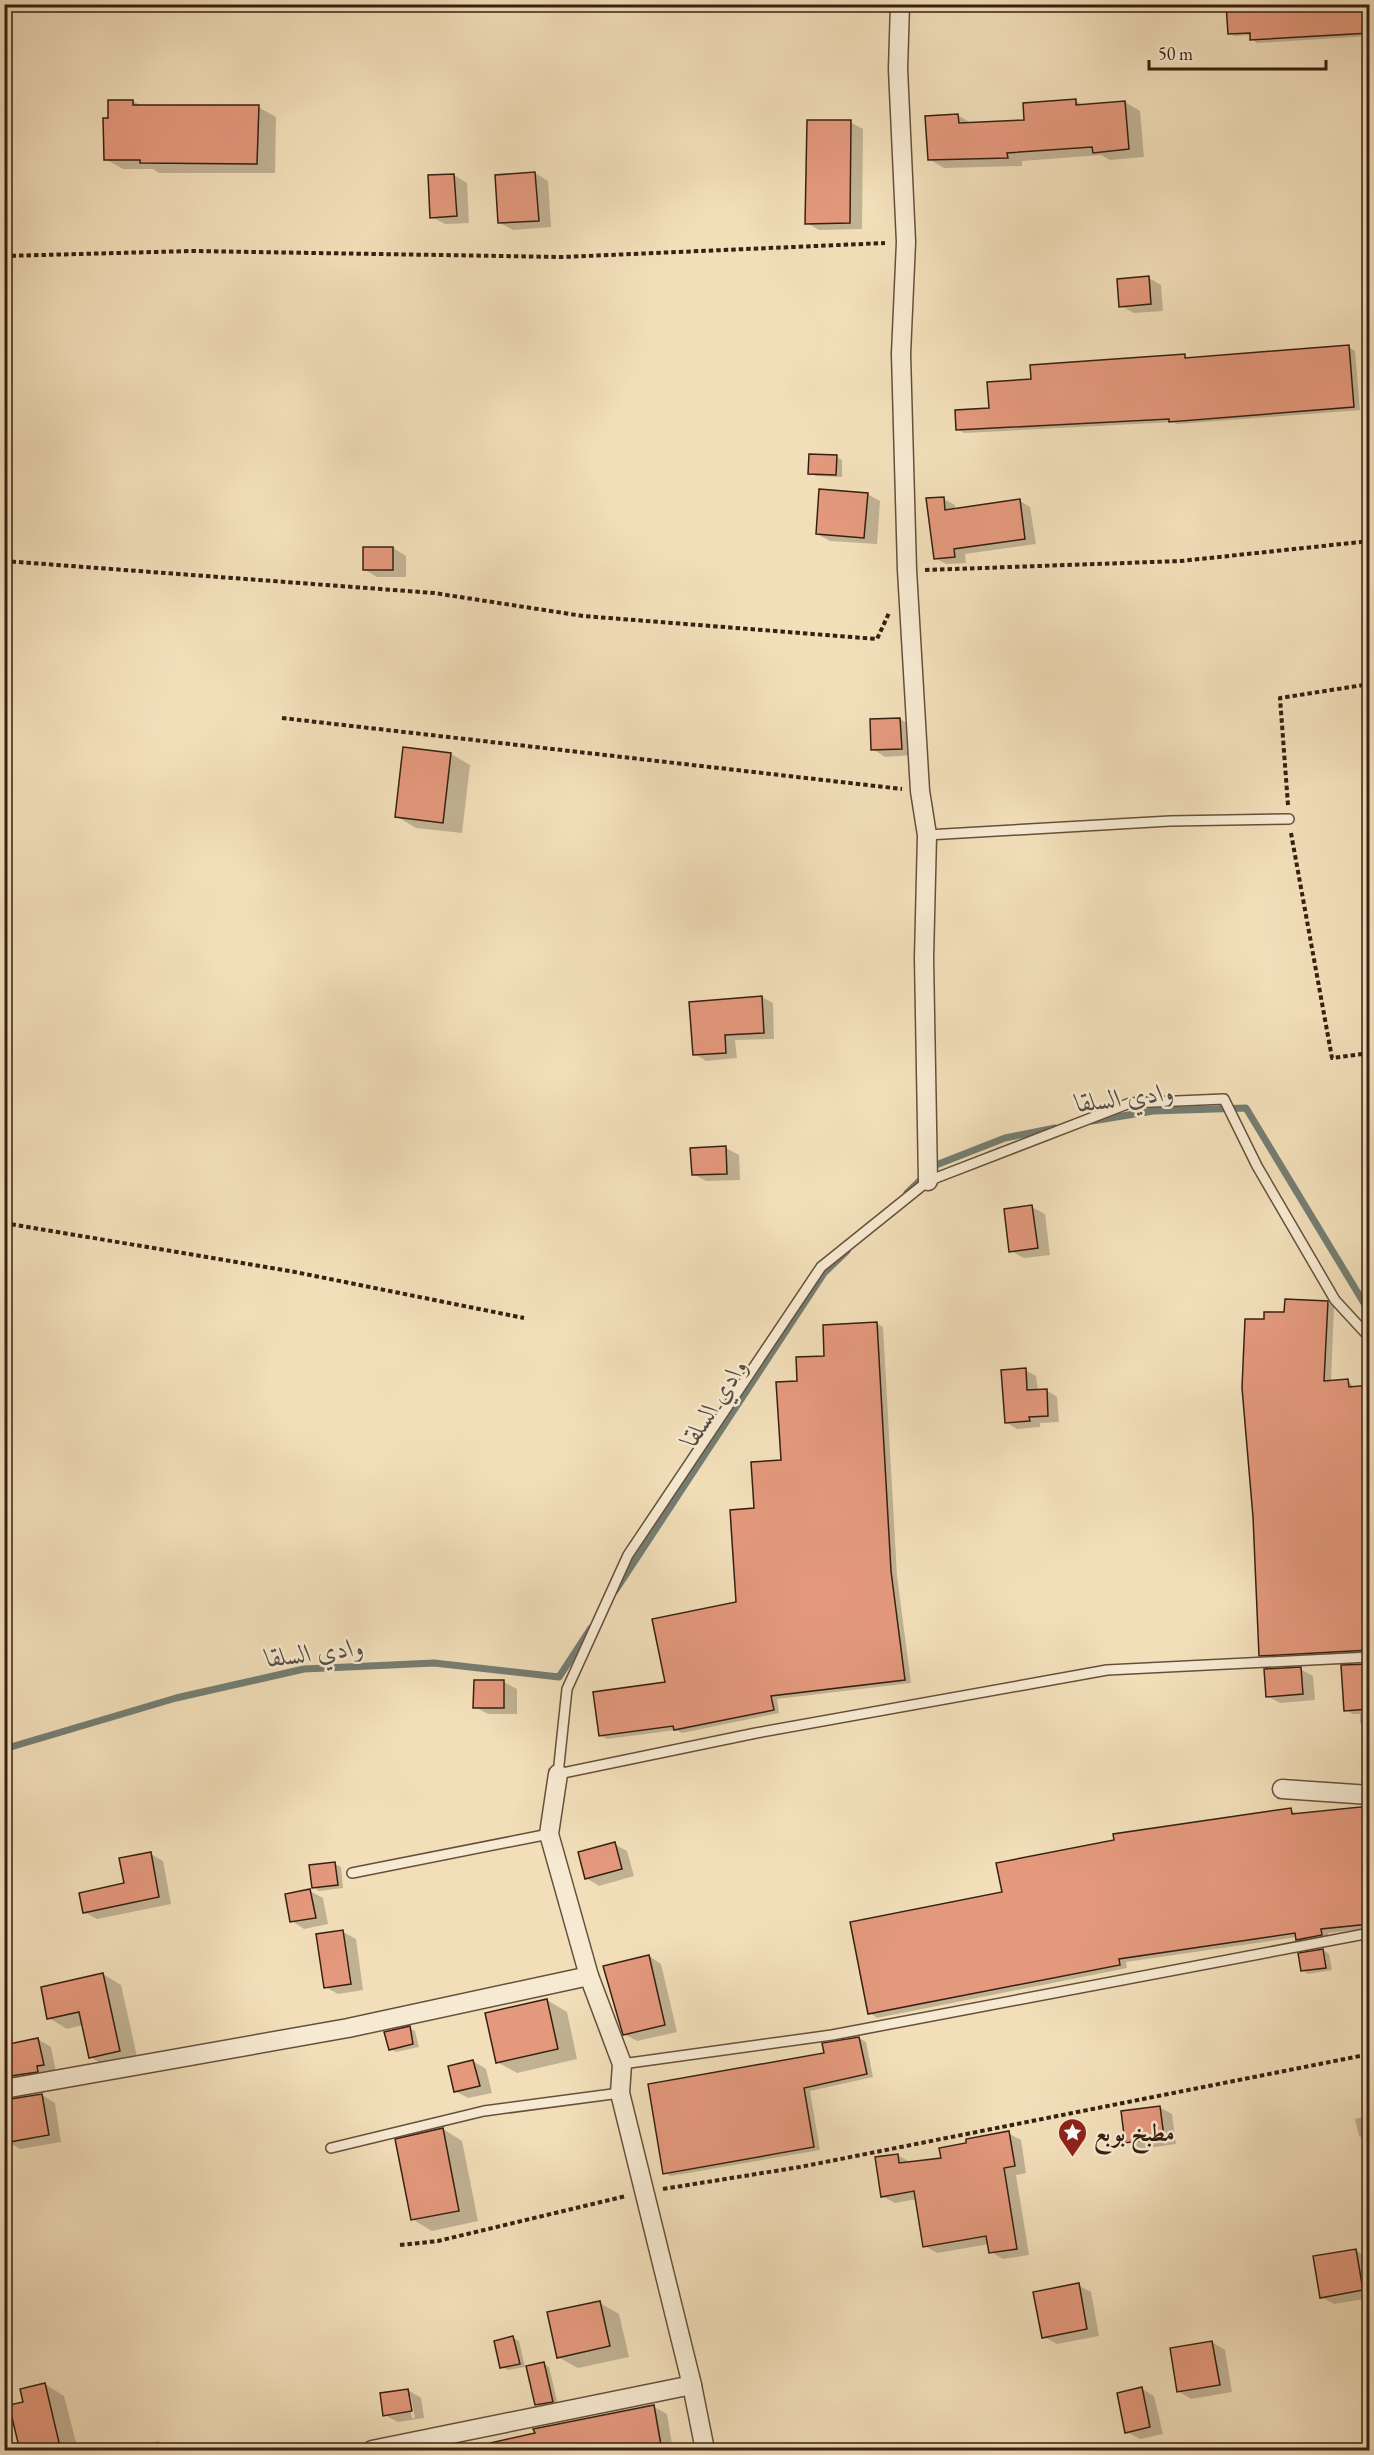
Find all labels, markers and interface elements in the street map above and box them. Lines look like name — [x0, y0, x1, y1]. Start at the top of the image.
scale bar — [1149, 33, 1326, 71]
text: 50 m — [1158, 42, 1193, 65]
water label: وادي السلقا — [1072, 1074, 1177, 1124]
water label: وادي السلقا — [672, 1351, 758, 1456]
water label: وادي السلقا — [262, 1629, 367, 1679]
place icon: مطبخ بوبع — [1057, 2116, 1089, 2158]
place label: مطبخ بوبع — [1094, 2117, 1175, 2155]

